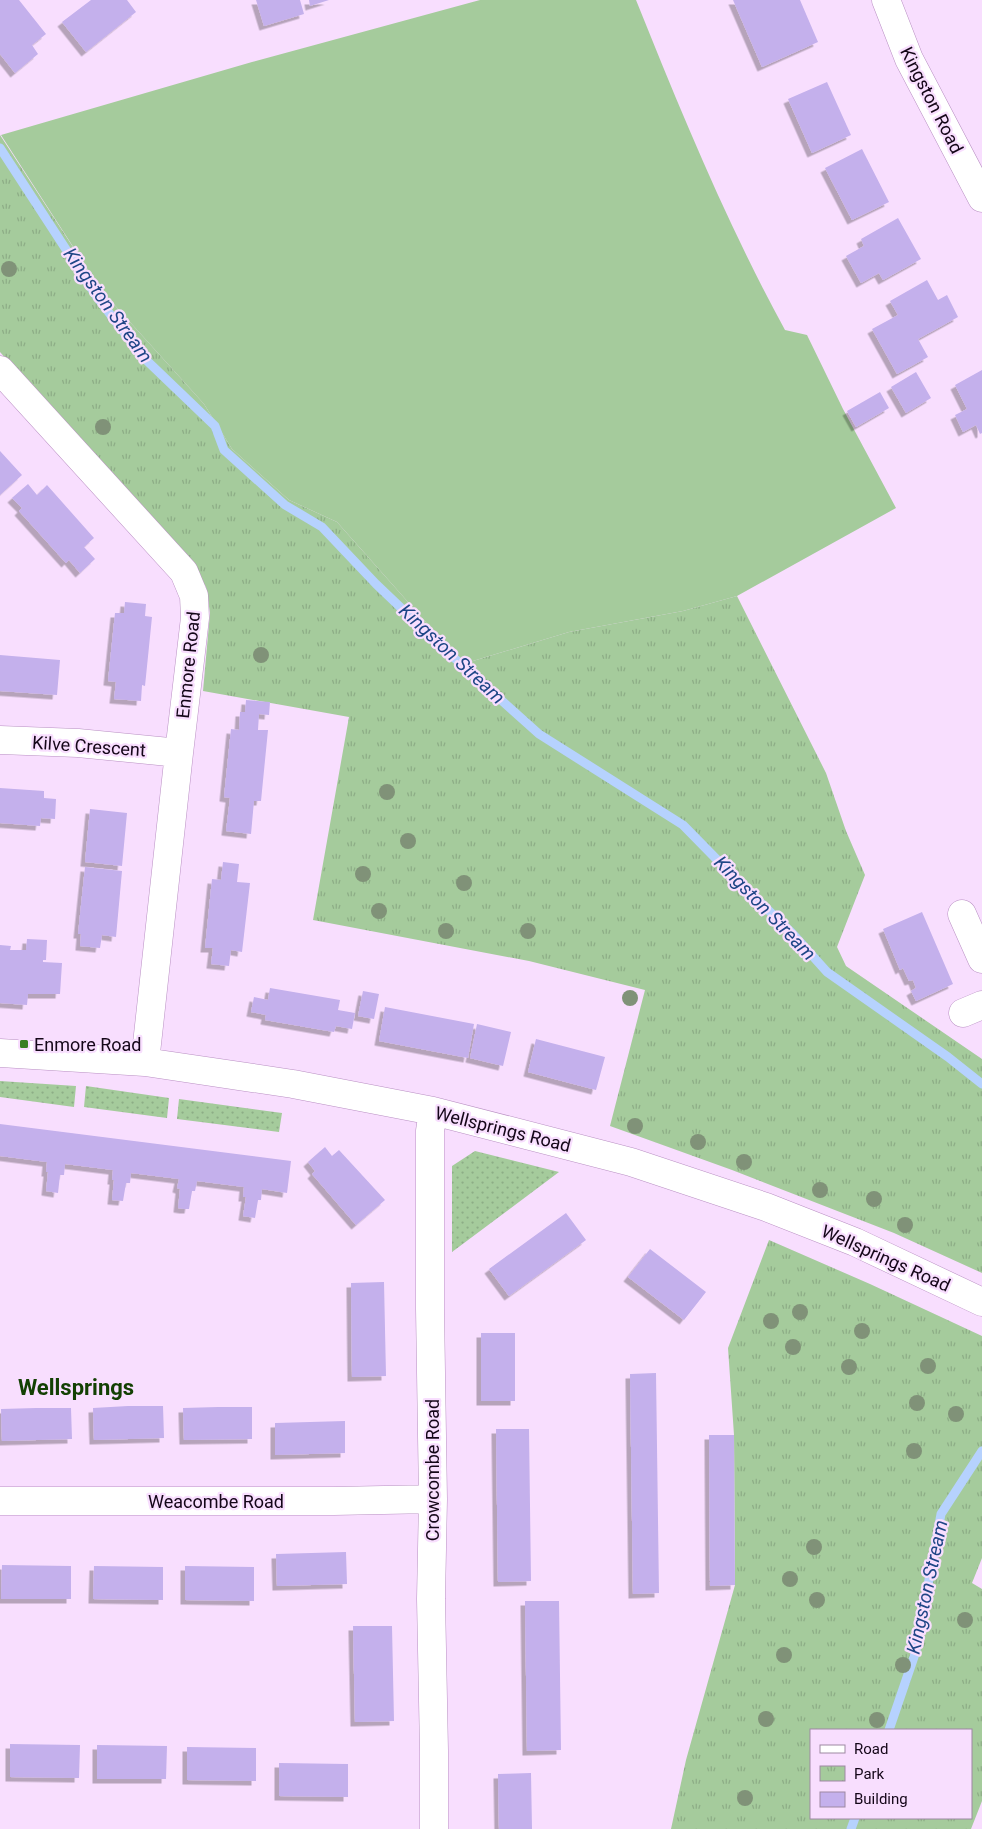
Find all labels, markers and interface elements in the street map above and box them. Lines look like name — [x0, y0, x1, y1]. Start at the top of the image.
street label: Kingston Road — [896, 43, 968, 157]
water label: Kingston Stream — [59, 243, 157, 367]
water label: Kingston Stream — [394, 599, 510, 709]
street label: Enmore Road — [172, 610, 204, 720]
street label: Kilve Crescent — [31, 732, 147, 760]
water label: Kingston Stream — [709, 851, 821, 965]
place label: Enmore Road — [34, 1034, 141, 1055]
marker: Enmore Road — [18, 1038, 30, 1050]
street label: Wellsprings Road — [433, 1102, 573, 1156]
street label: Wellsprings Road — [818, 1220, 954, 1296]
district label: Wellsprings — [18, 1375, 134, 1400]
street label: Crowcombe Road — [422, 1399, 443, 1541]
street label: Weacombe Road — [148, 1491, 284, 1512]
water label: Kingston Stream — [902, 1518, 952, 1656]
legend — [810, 1729, 972, 1819]
text: Road — [854, 1740, 888, 1758]
text: Park — [854, 1765, 885, 1783]
text: Building — [854, 1790, 908, 1808]

